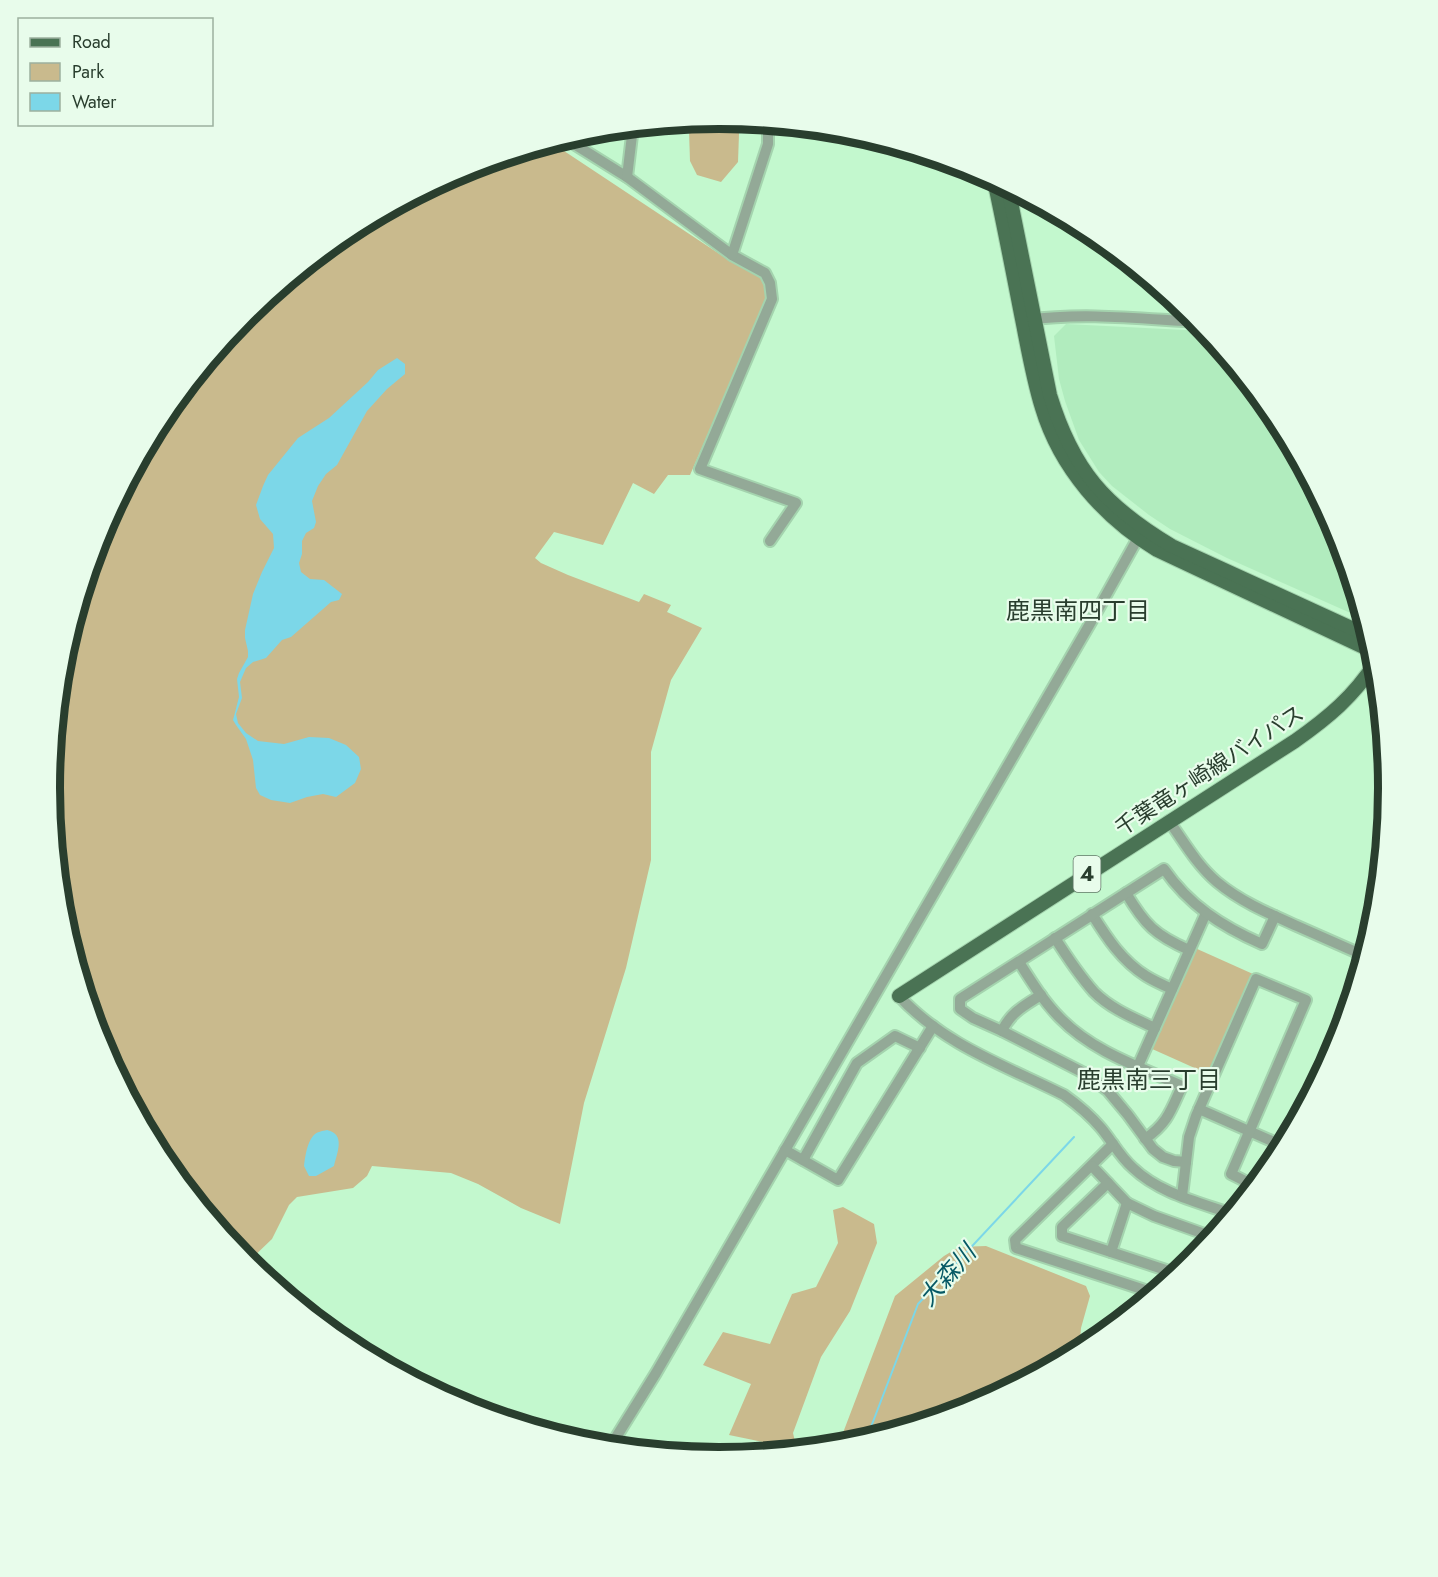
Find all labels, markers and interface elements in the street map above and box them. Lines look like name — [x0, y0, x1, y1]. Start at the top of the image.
legend — [18, 18, 213, 126]
text: Road — [72, 29, 111, 55]
text: Park — [72, 59, 104, 85]
text: Water — [72, 89, 117, 115]
district label: 鹿黒南四丁目 — [1006, 593, 1150, 628]
street label: 千葉竜ヶ崎線バイパス — [1108, 697, 1310, 843]
road number: 4 — [1074, 856, 1100, 892]
district label: 鹿黒南三丁目 — [1077, 1062, 1221, 1097]
water label: 大森川 — [910, 1234, 986, 1314]

